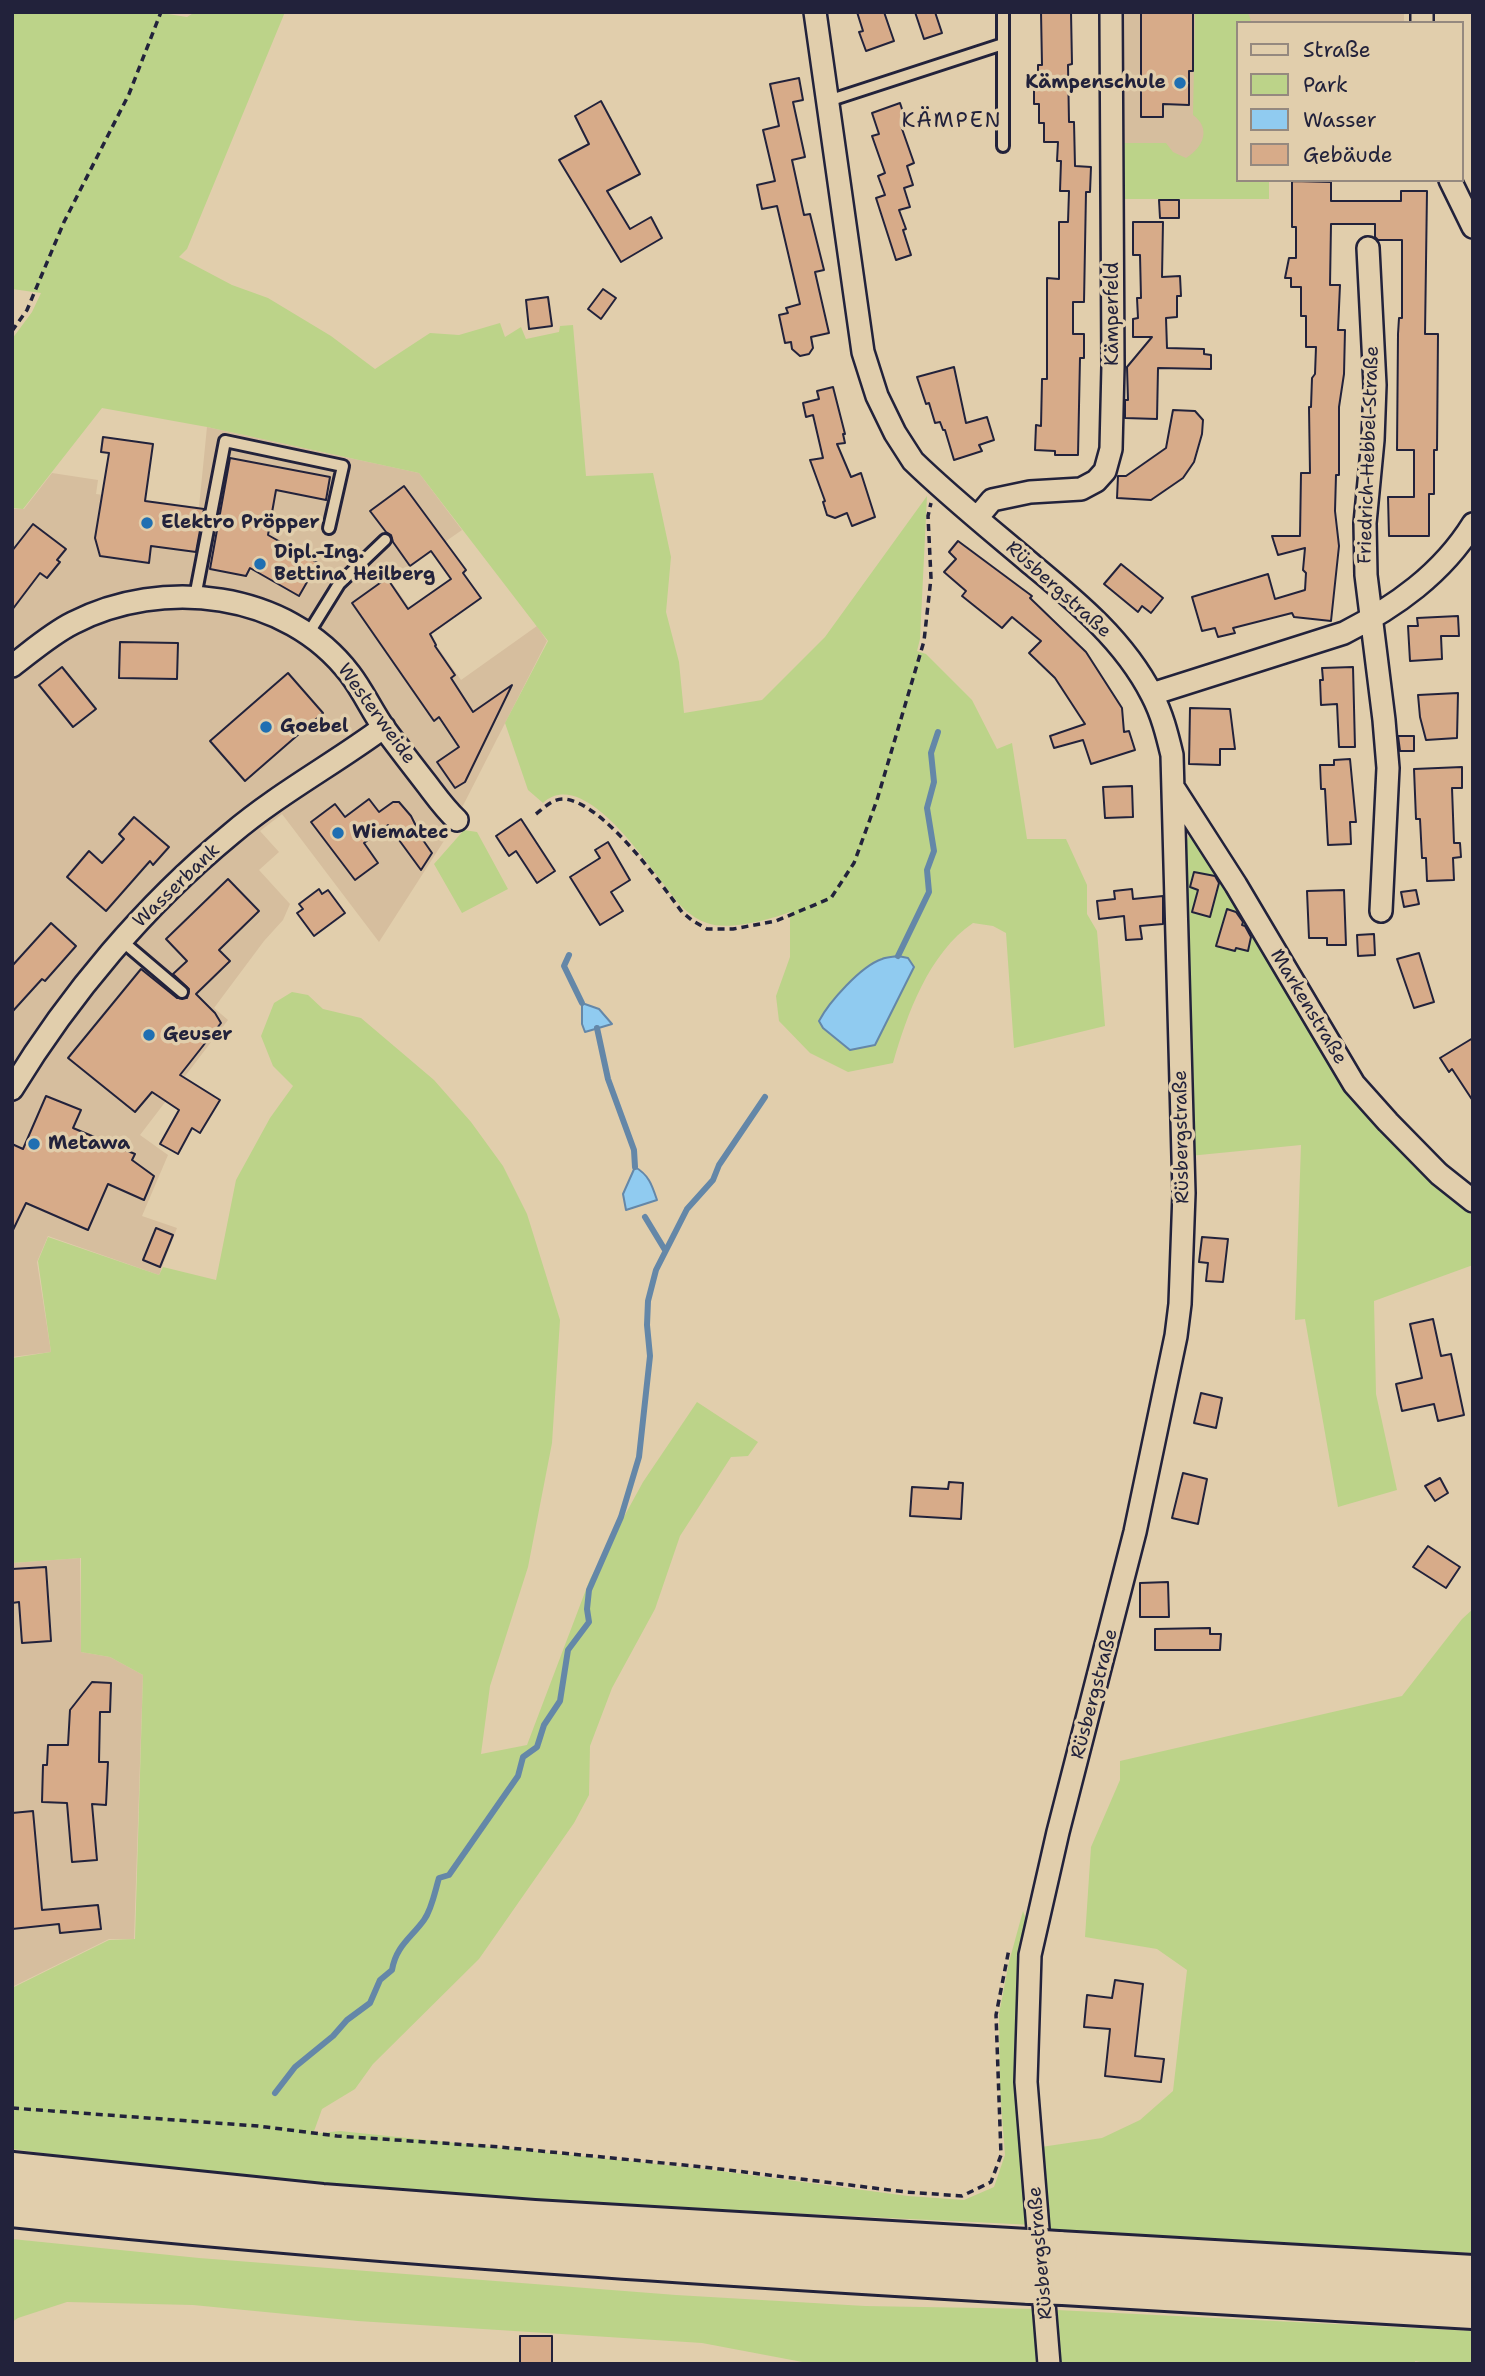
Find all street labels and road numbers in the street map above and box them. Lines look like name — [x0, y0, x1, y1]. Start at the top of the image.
street label: Kämperfeld — [1102, 262, 1124, 366]
street label: Friedrich-Hebbel-Straße — [1354, 346, 1384, 564]
street label: Rüsbergstraße — [1001, 537, 1115, 643]
street label: Westerweide — [332, 659, 420, 769]
street label: Wasserbank — [129, 839, 225, 933]
street label: Markenstraße — [1265, 945, 1351, 1069]
street label: Rüsbergstraße — [1169, 1070, 1195, 1204]
street label: Rüsbergstraße — [1067, 1626, 1123, 1762]
street label: Rüsbergstraße — [1024, 2185, 1058, 2321]

